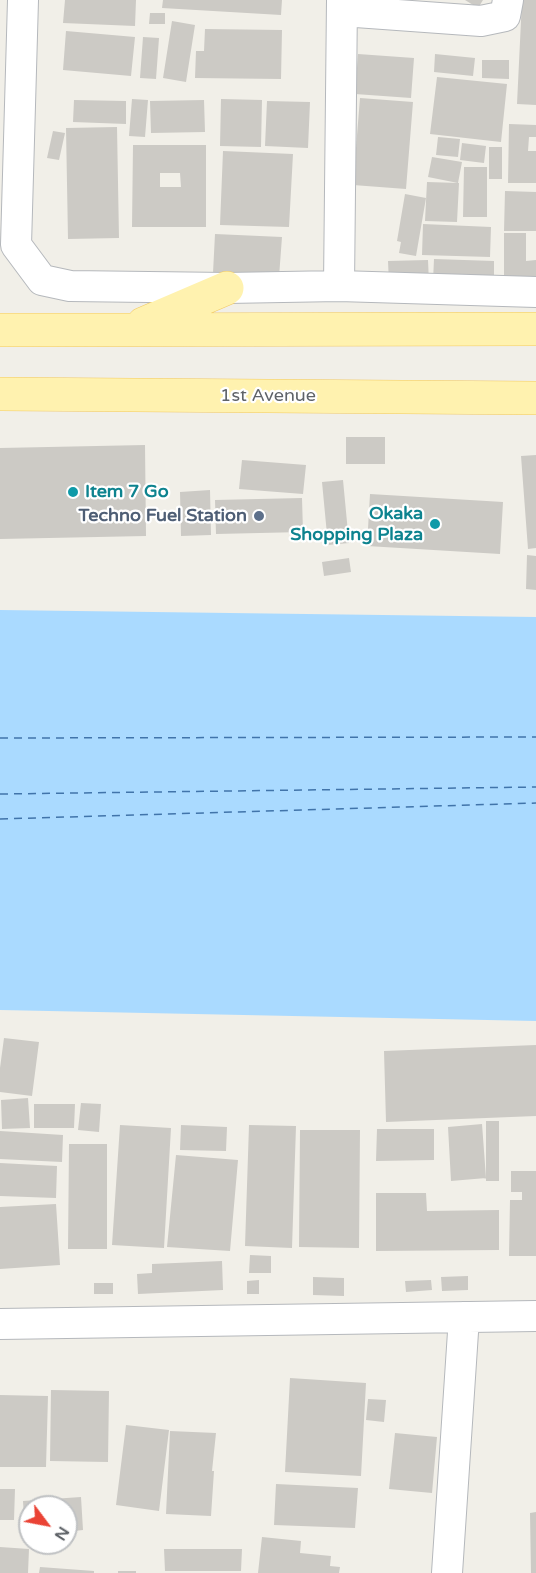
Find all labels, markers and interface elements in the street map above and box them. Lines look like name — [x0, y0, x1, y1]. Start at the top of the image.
street label: 1st Avenue — [220, 385, 316, 407]
place label: Item 7 Go — [85, 481, 169, 503]
marker: Item 7 Go — [66, 485, 80, 499]
place label: Okaka Shopping Plaza — [290, 503, 423, 546]
place label: Techno Fuel Station — [79, 505, 247, 527]
marker: Techno Fuel Station — [252, 509, 266, 523]
marker: Okaka Shopping Plaza — [428, 517, 442, 531]
north arrow — [18, 1495, 78, 1555]
text: N — [50, 1523, 73, 1544]

